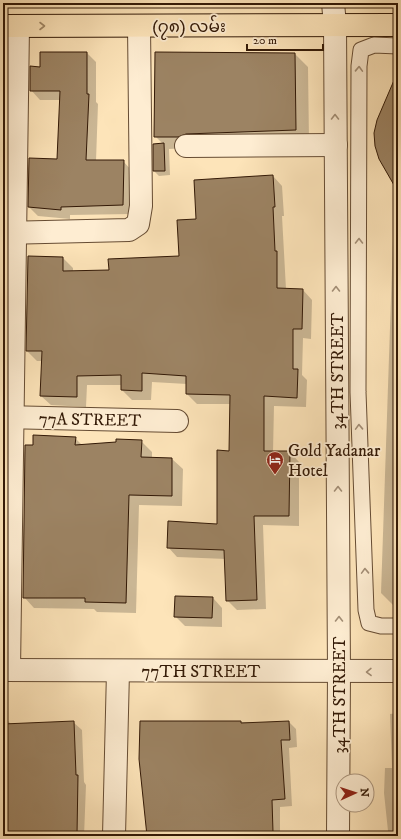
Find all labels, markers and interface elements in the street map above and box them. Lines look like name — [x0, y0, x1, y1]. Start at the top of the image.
street label: (၇၈) လမ်း — [152, 15, 226, 40]
one-way arrow — [39, 22, 45, 30]
scale bar — [247, 26, 323, 52]
text: 20 m — [253, 33, 277, 48]
one-way arrow — [355, 66, 364, 72]
one-way arrow — [331, 114, 339, 120]
one-way arrow — [355, 238, 363, 244]
one-way arrow — [332, 286, 340, 292]
street label: 34TH STREET — [327, 312, 349, 430]
street label: 77A STREET — [39, 408, 141, 432]
one-way arrow — [355, 424, 364, 430]
place label: Gold Yadanar Hotel — [288, 440, 381, 482]
hotel icon: Gold Yadanar Hotel — [265, 450, 285, 475]
one-way arrow — [334, 486, 342, 492]
one-way arrow — [361, 568, 369, 574]
one-way arrow — [335, 616, 343, 622]
street label: 34TH STREET — [329, 636, 351, 754]
street label: 77TH STREET — [142, 661, 261, 683]
one-way arrow — [366, 667, 372, 676]
north arrow — [335, 773, 375, 813]
text: N — [357, 788, 371, 797]

